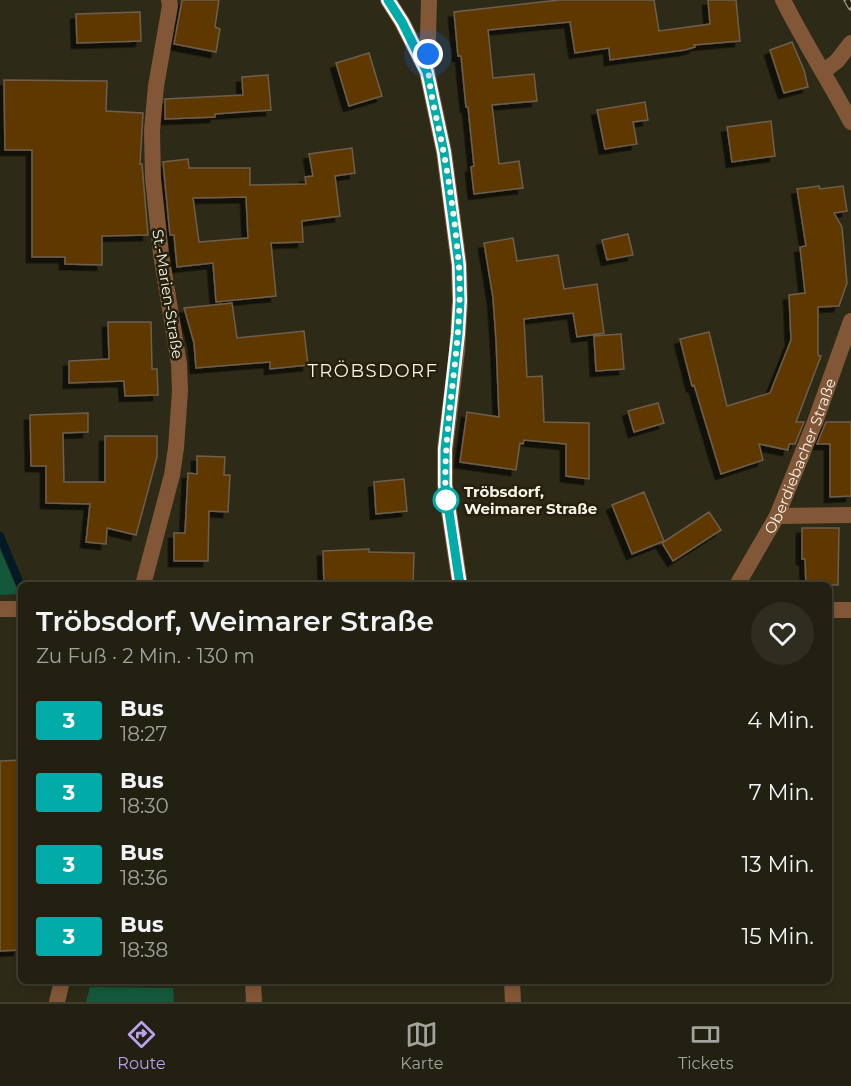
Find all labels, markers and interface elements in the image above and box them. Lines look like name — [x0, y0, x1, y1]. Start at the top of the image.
your location — [413, 39, 443, 69]
street label: St.-Marien-Straße — [148, 228, 188, 360]
district label: TRÖBSDORF — [308, 360, 438, 382]
street label: Oberdiebacher Straße — [759, 376, 839, 537]
place label: Tröbsdorf, Weimarer Straße — [464, 482, 597, 518]
marker: Tröbsdorf, Weimarer Straße — [433, 487, 459, 513]
button: heart — [751, 602, 814, 665]
text: Tröbsdorf, Weimarer Straße — [36, 604, 434, 638]
text: Zu Fuß · 2 Min. · 130 m — [36, 644, 255, 668]
text: Bus — [120, 695, 164, 722]
text: 4 Min. — [747, 707, 814, 734]
text: 3 — [63, 708, 75, 733]
text: 18:27 — [120, 722, 167, 746]
text: Bus — [120, 767, 164, 794]
text: 7 Min. — [749, 779, 814, 806]
text: 3 — [63, 780, 75, 805]
text: 18:30 — [120, 794, 169, 818]
text: Bus — [120, 839, 164, 866]
text: 13 Min. — [741, 851, 814, 878]
text: 3 — [63, 852, 75, 877]
text: 18:36 — [120, 866, 168, 890]
text: Bus — [120, 911, 164, 938]
text: 15 Min. — [741, 923, 814, 950]
text: 3 — [63, 924, 75, 949]
text: 18:38 — [120, 938, 168, 962]
tab: Route — [117, 1018, 166, 1073]
tab: Karte — [400, 1018, 443, 1073]
tab: Tickets — [678, 1018, 734, 1073]

